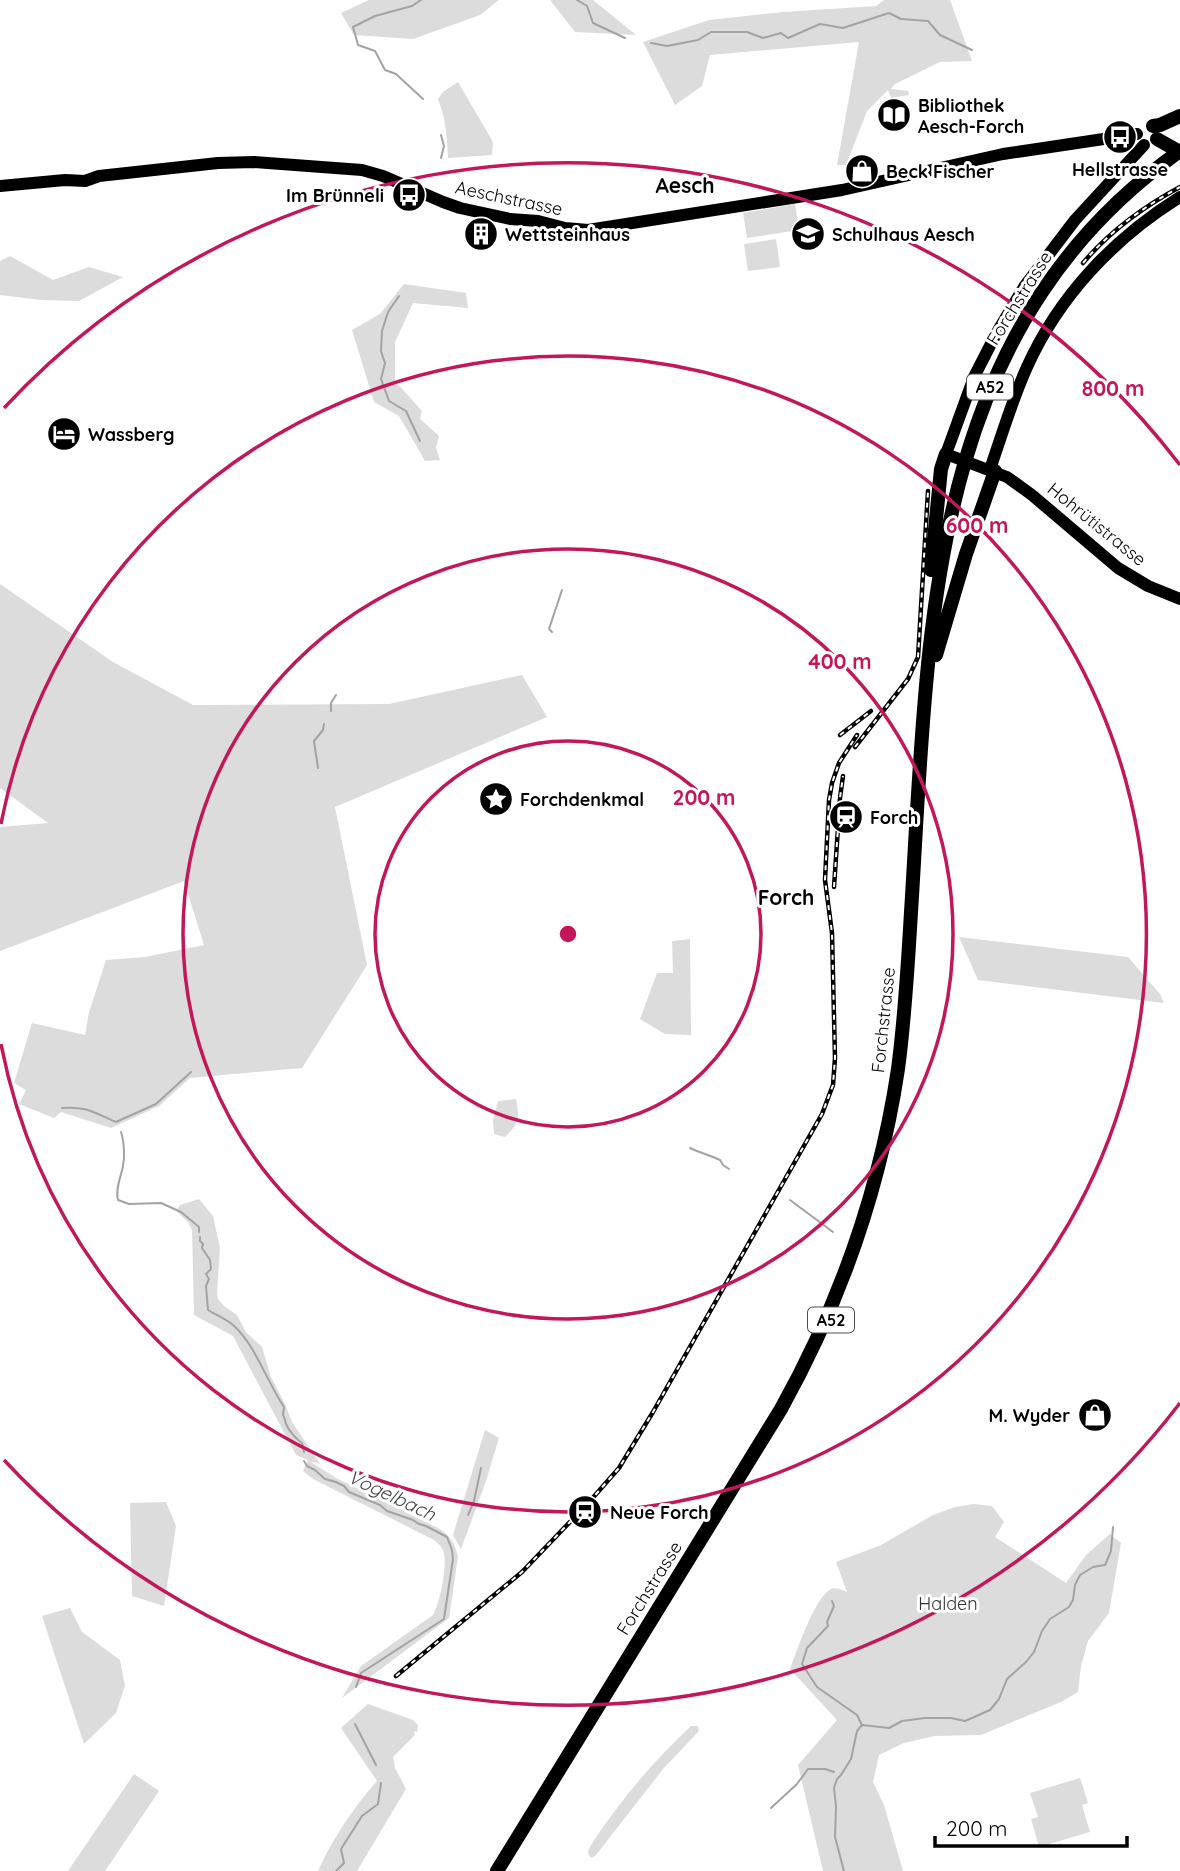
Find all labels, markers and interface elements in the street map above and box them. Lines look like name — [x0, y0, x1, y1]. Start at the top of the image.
place label: Bibliothek Aesch-Forch — [918, 94, 1024, 138]
library icon: Bibliothek Aesch-Forch — [875, 96, 913, 134]
bus stop icon: Hellstrasse — [1101, 118, 1139, 156]
shop icon: Beck Fischer — [843, 152, 881, 190]
place label: Hellstrasse — [1072, 158, 1168, 181]
place label: Beck Fischer — [886, 160, 995, 183]
district label: Aesch — [655, 172, 715, 198]
street label: Aeschstrasse — [453, 175, 565, 221]
bus stop icon: Im Brünneli — [390, 176, 428, 214]
place label: Im Brünneli — [286, 184, 384, 207]
building icon: Wettsteinhaus — [462, 215, 500, 253]
school or university icon: Schulhaus Aesch — [789, 215, 827, 253]
place label: Wettsteinhaus — [505, 223, 630, 246]
place label: Schulhaus Aesch — [832, 223, 975, 246]
street label: Forchstrasse — [981, 247, 1057, 349]
road number: A52 — [967, 374, 1013, 400]
text: 800 m — [1082, 375, 1144, 401]
hotel icon: Wassberg — [45, 415, 83, 453]
place label: Wassberg — [88, 423, 174, 446]
street label: Hohrütistrasse — [1043, 477, 1151, 571]
text: 600 m — [946, 512, 1008, 538]
text: 400 m — [808, 648, 872, 674]
place icon: Forchdenkmal — [477, 780, 515, 818]
text: 200 m — [673, 784, 735, 810]
place label: Forchdenkmal — [520, 788, 644, 811]
station icon: Forch — [827, 798, 865, 836]
place label: Forch — [870, 806, 918, 829]
district label: Forch — [758, 884, 814, 910]
centre of rings — [556, 922, 580, 946]
street label: Forchstrasse — [866, 966, 900, 1074]
road number: A52 — [808, 1308, 854, 1332]
shop icon: M. Wyder — [1076, 1396, 1114, 1434]
place label: M. Wyder — [989, 1404, 1070, 1427]
water label: Vogelbach — [344, 1464, 441, 1526]
station icon: Neue Forch — [566, 1493, 604, 1531]
place label: Neue Forch — [610, 1501, 708, 1524]
street label: Forchstrasse — [611, 1537, 687, 1639]
park label: Halden — [918, 1592, 978, 1615]
scale bar — [935, 1804, 1128, 1848]
text: 200 m — [946, 1815, 1008, 1841]

